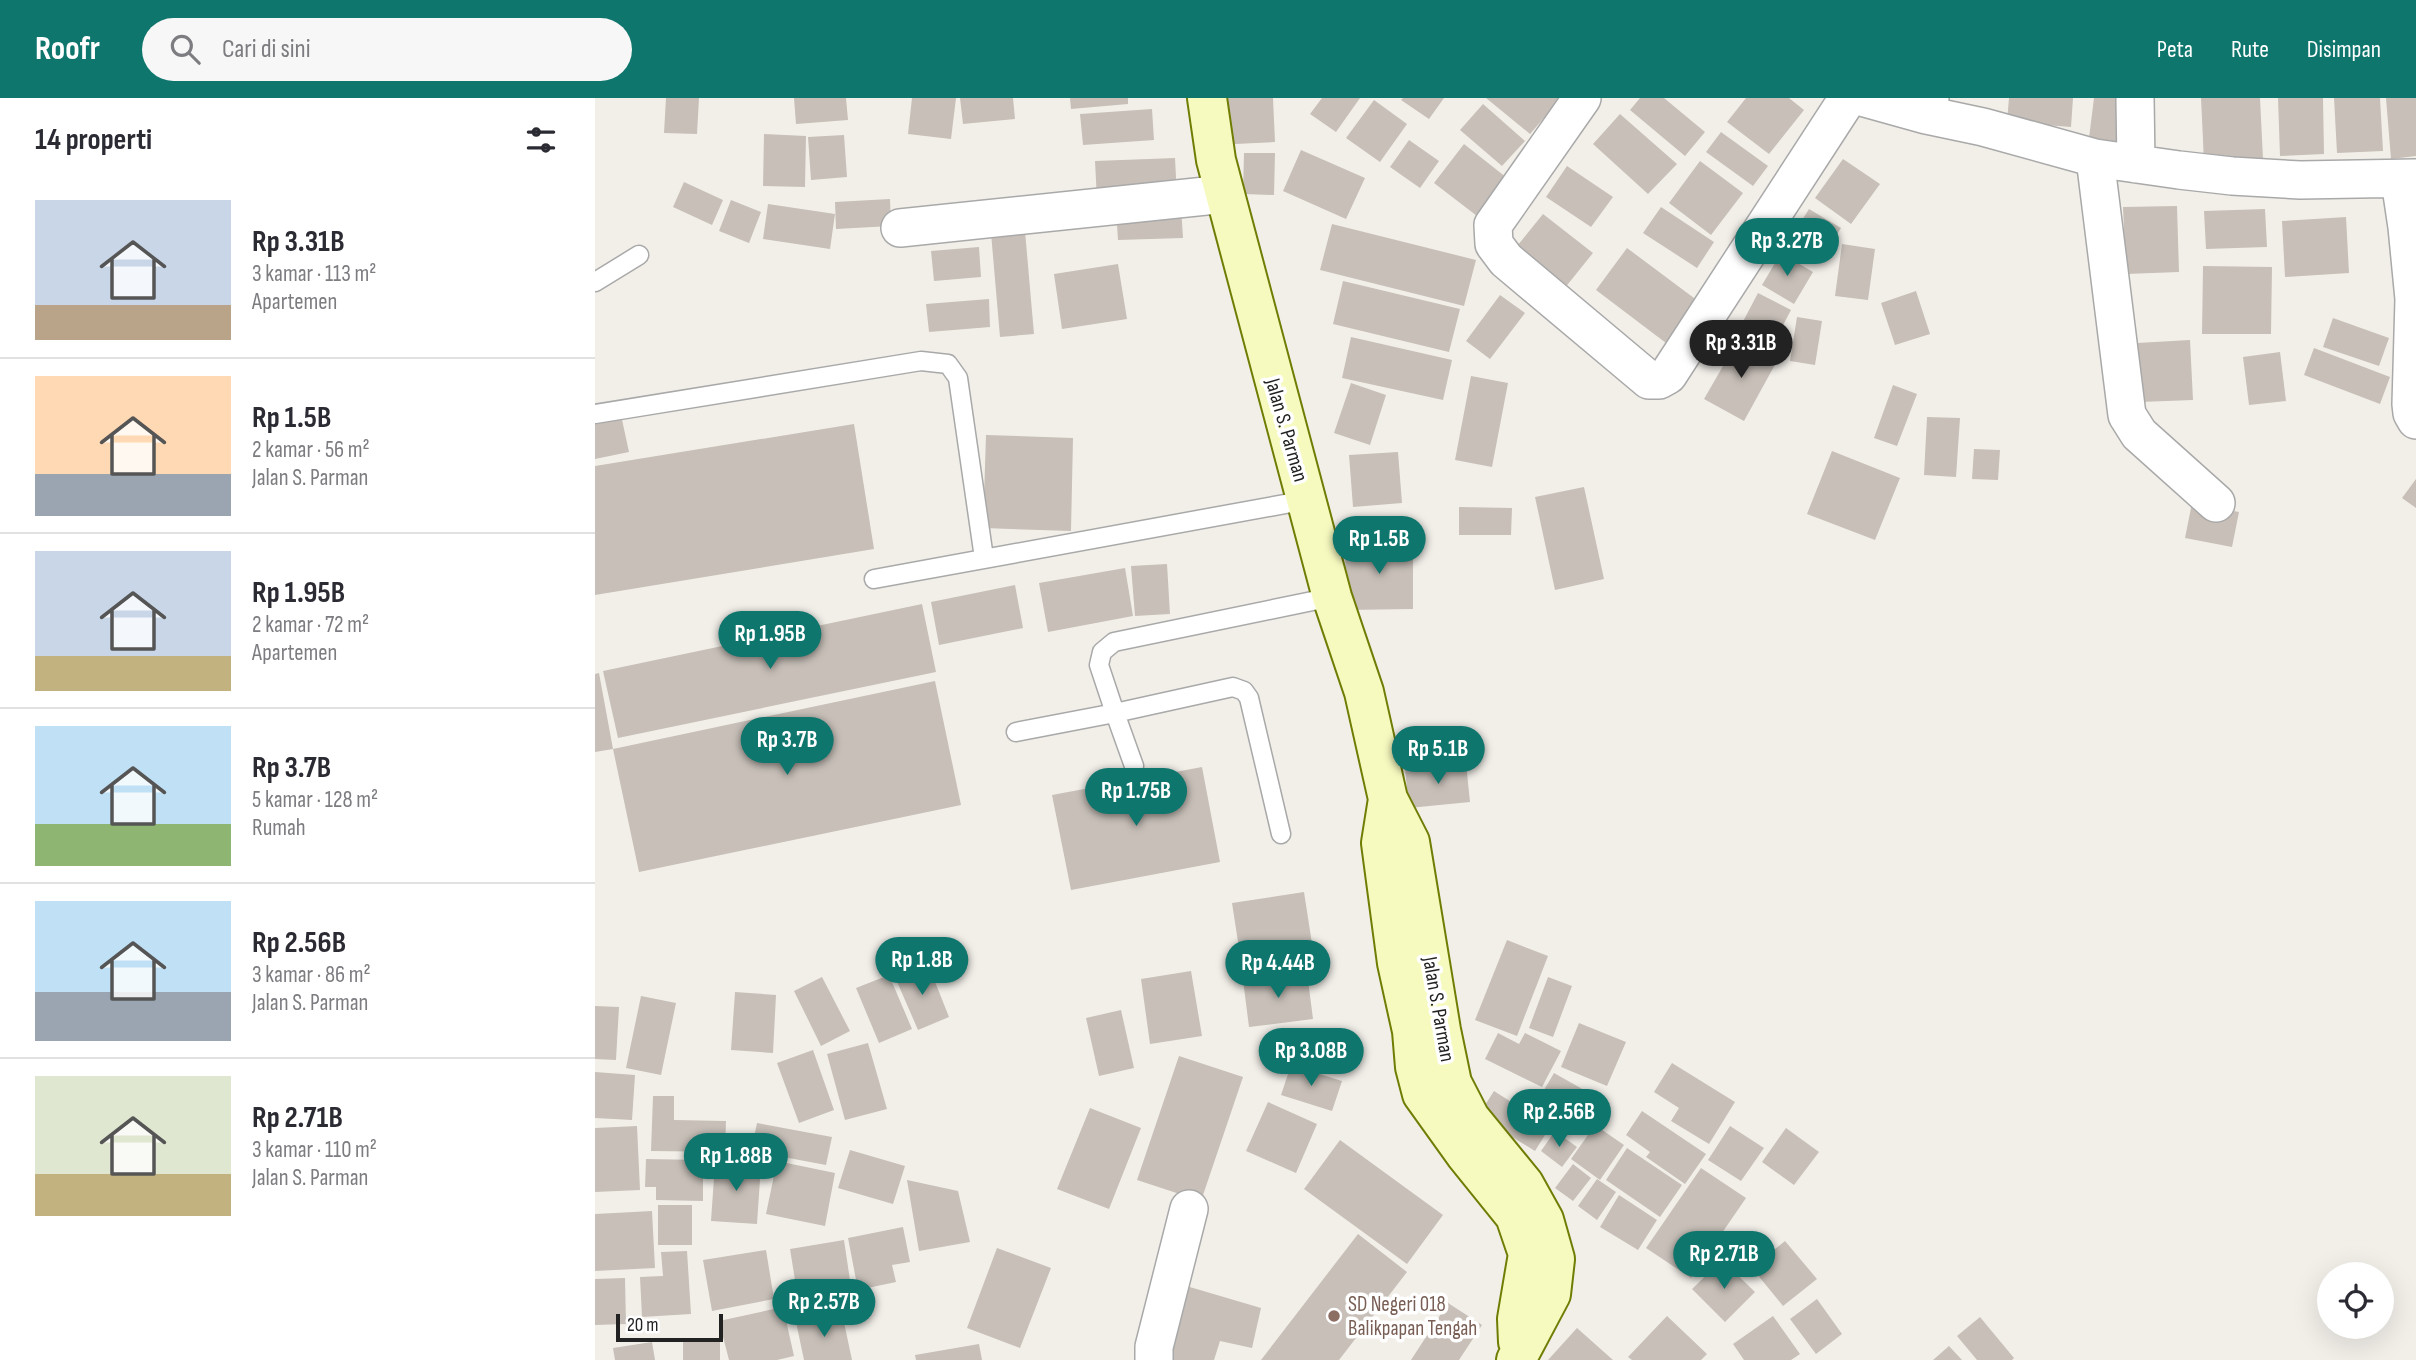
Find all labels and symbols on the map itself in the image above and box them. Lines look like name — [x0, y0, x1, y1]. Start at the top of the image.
pin: Rp 3.27B — [1715, 218, 1859, 278]
pin: Rp 3.31B — [1669, 320, 1813, 380]
street label: Jalan S. Parman — [1260, 375, 1313, 485]
pin: Rp 1.5B — [1314, 517, 1444, 576]
pin: Rp 1.95B — [698, 612, 842, 671]
pin: Rp 3.7B — [722, 718, 852, 777]
pin: Rp 5.1B — [1373, 726, 1503, 786]
pin: Rp 1.75B — [1064, 768, 1208, 828]
pin: Rp 1.8B — [857, 937, 987, 997]
pin: Rp 4.44B — [1206, 940, 1350, 1000]
street label: Jalan S. Parman — [1417, 954, 1460, 1064]
pin: Rp 3.08B — [1239, 1028, 1383, 1088]
pin: Rp 2.56B — [1487, 1090, 1631, 1149]
pin: Rp 1.88B — [664, 1134, 808, 1193]
pin: Rp 2.71B — [1652, 1232, 1796, 1291]
pin: Rp 2.57B — [752, 1280, 896, 1339]
place label: SD Negeri 018 Balikpapan Tengah — [1348, 1292, 1477, 1341]
marker: SD Negeri 018 Balikpapan Tengah — [1326, 1308, 1342, 1324]
scale bar — [616, 1311, 723, 1343]

